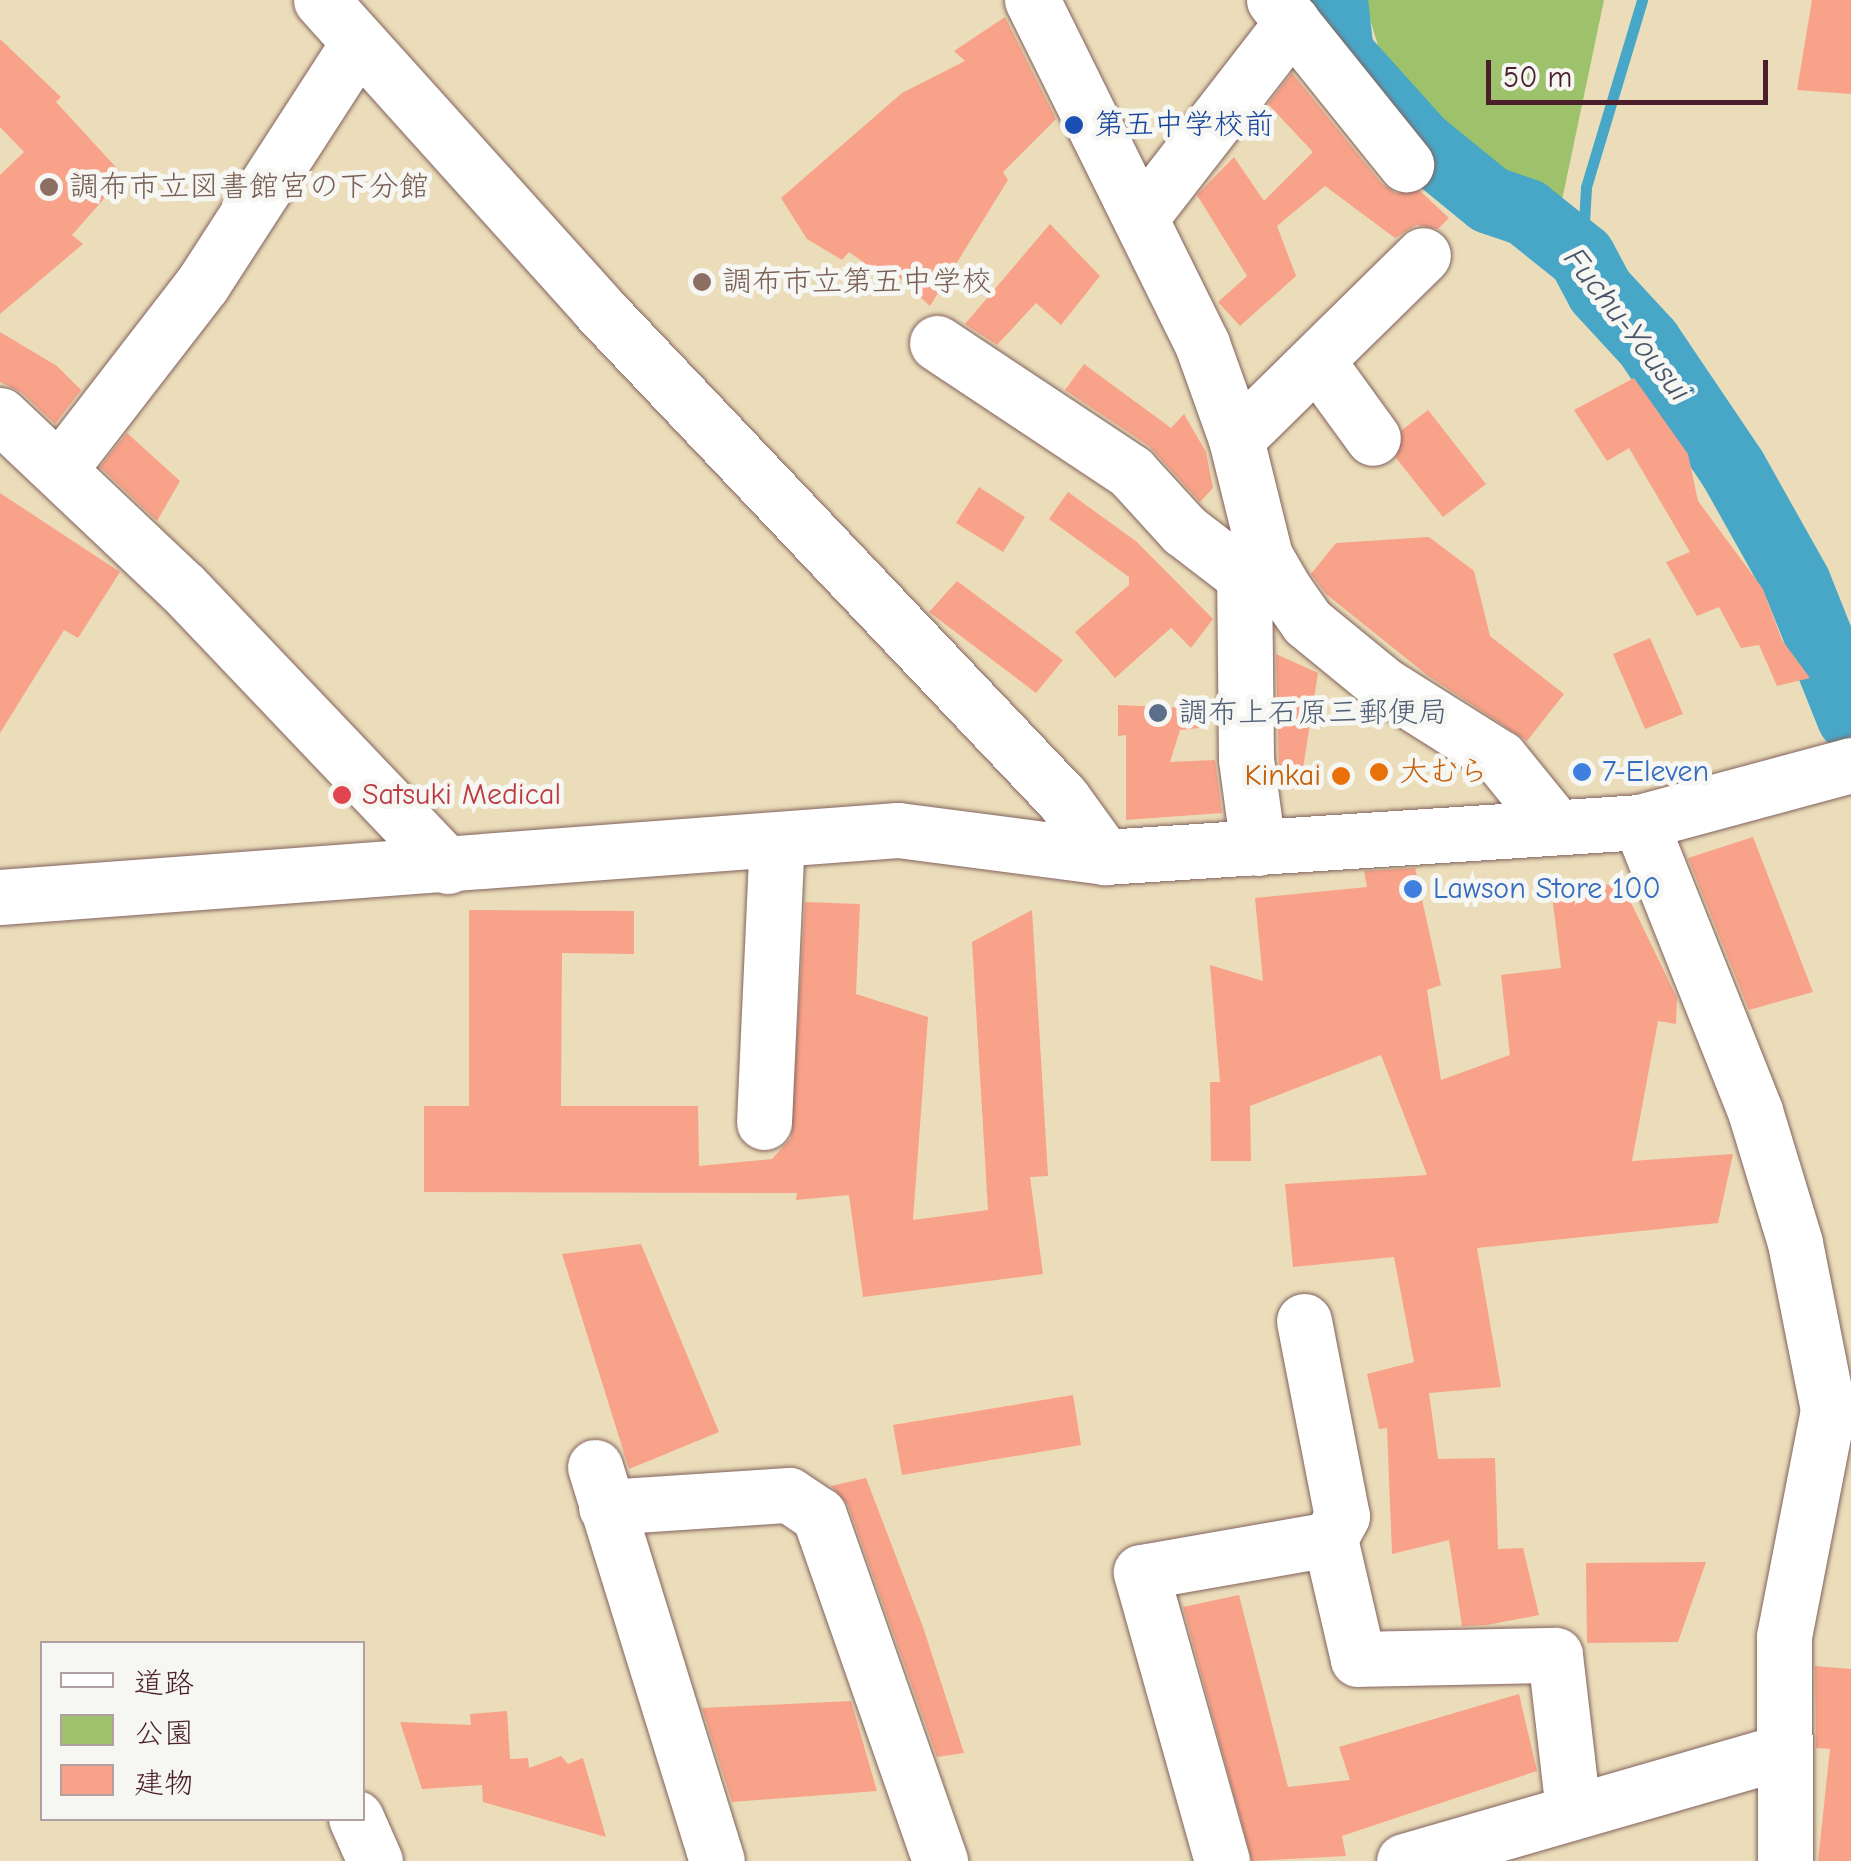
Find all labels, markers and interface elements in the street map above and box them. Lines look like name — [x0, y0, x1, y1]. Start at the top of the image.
scale bar — [1491, 40, 1774, 102]
text: 50 m — [1503, 60, 1572, 95]
place label: 第五中学校前 — [1094, 107, 1274, 143]
marker: 第五中学校前 — [1063, 114, 1085, 136]
place label: 調布市立図書館宮の下分館 — [69, 169, 429, 205]
marker: 調布市立図書館宮の下分館 — [38, 176, 60, 198]
water label: Fuchu-Yousui — [1555, 241, 1699, 409]
place label: 調布市立第五中学校 — [722, 264, 992, 300]
marker: 調布市立第五中学校 — [691, 271, 713, 293]
place label: 調布上石原三郵便局 — [1178, 695, 1448, 731]
marker: 調布上石原三郵便局 — [1147, 702, 1169, 724]
place label: 大むら — [1399, 754, 1489, 790]
place label: 7-Eleven — [1602, 754, 1709, 790]
place label: Kinkai — [1245, 758, 1321, 794]
marker: 大むら — [1368, 761, 1390, 783]
marker: 7-Eleven — [1571, 761, 1593, 783]
marker: Kinkai — [1330, 765, 1352, 787]
place label: Satsuki Medical — [362, 777, 561, 813]
marker: Satsuki Medical — [331, 784, 353, 806]
place label: Lawson Store 100 — [1433, 871, 1661, 907]
marker: Lawson Store 100 — [1402, 878, 1424, 900]
legend — [40, 1641, 365, 1821]
text: 道路 — [134, 1666, 194, 1701]
text: 公園 — [134, 1716, 194, 1751]
text: 建物 — [134, 1766, 194, 1801]

